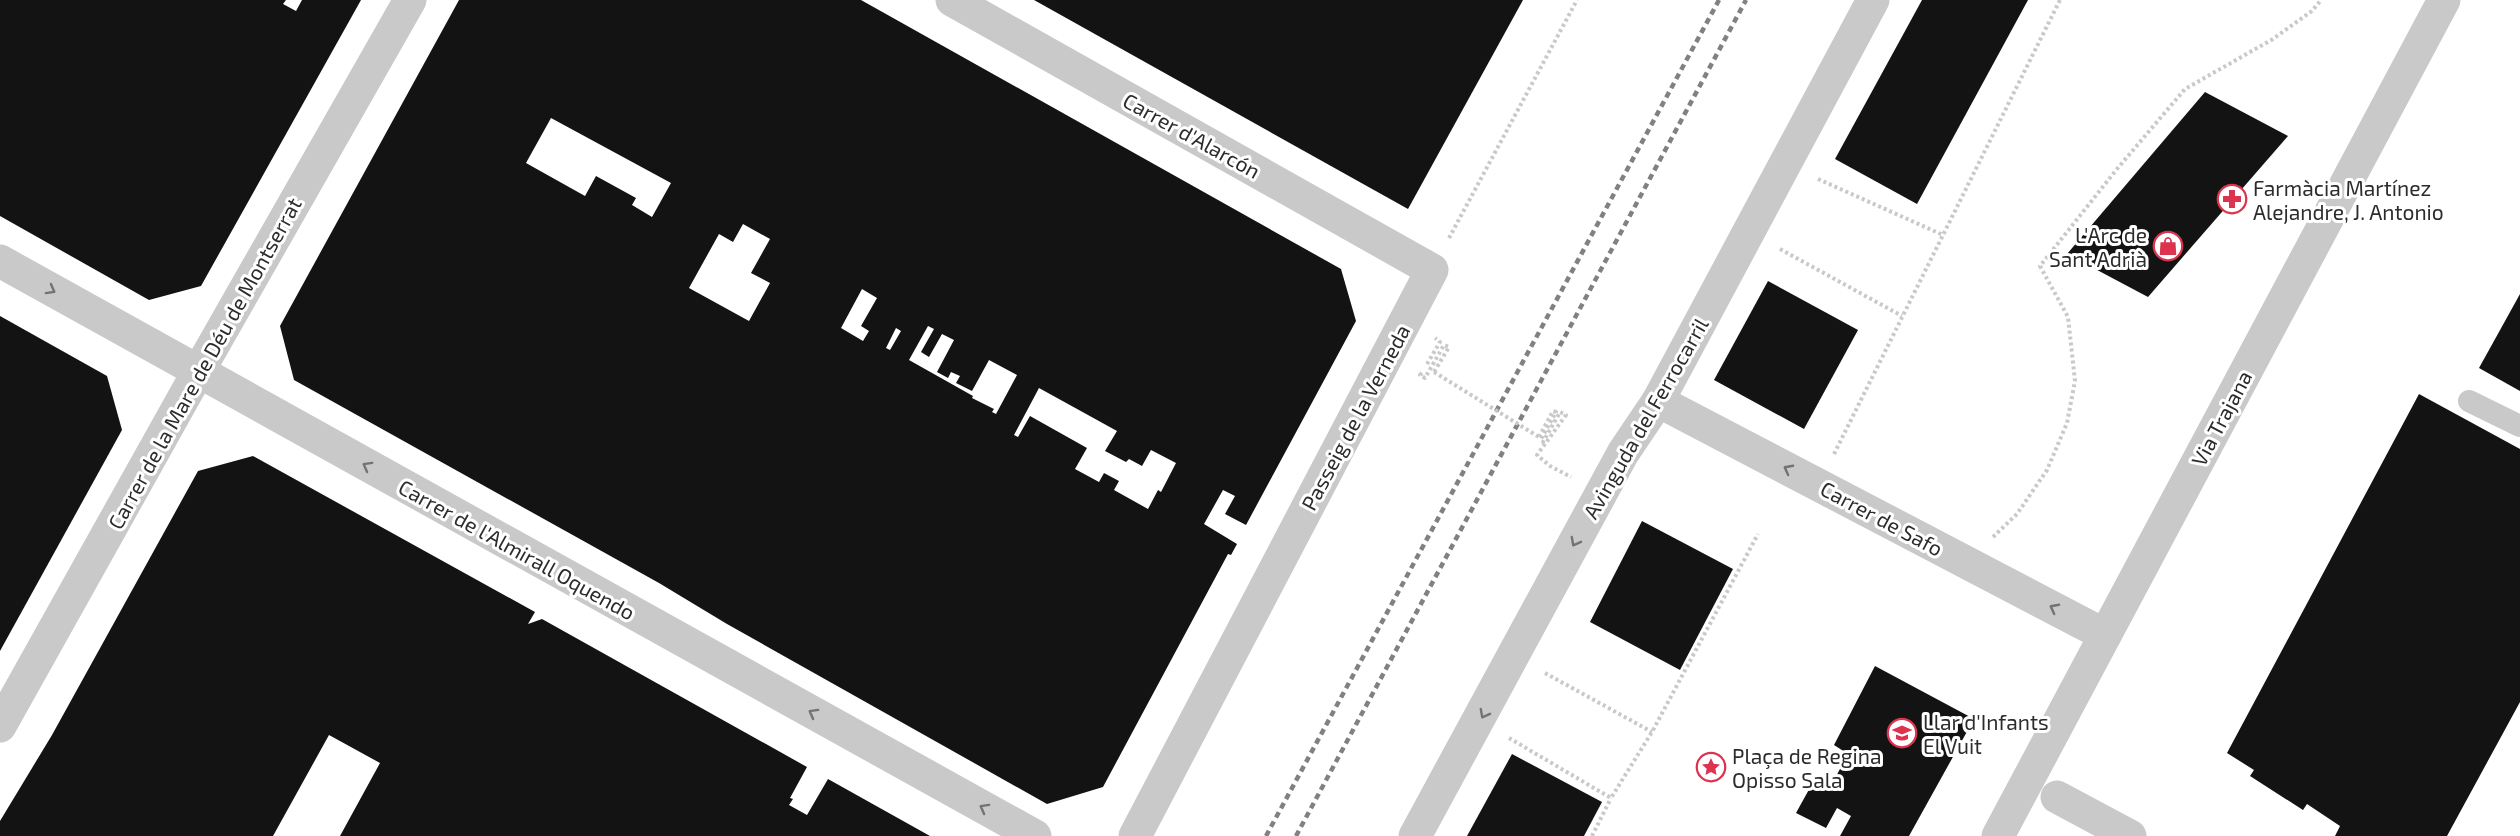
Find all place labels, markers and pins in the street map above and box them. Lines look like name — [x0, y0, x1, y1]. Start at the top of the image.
place label: Farmàcia Martínez Alejandre, J. Antonio — [2253, 175, 2444, 225]
pharmacy icon: Farmàcia Martínez Alejandre, J. Antonio — [2216, 183, 2248, 215]
place label: L'Arc de Sant Adrià — [2049, 222, 2147, 271]
shop icon: L'Arc de Sant Adrià — [2152, 230, 2184, 262]
place label: Llar d'Infants El Vuit — [1923, 709, 2049, 758]
school or university icon: Llar d'Infants El Vuit — [1886, 717, 1918, 749]
place label: Plaça de Regina Opisso Sala — [1732, 743, 1881, 792]
place icon: Plaça de Regina Opisso Sala — [1695, 751, 1727, 783]

